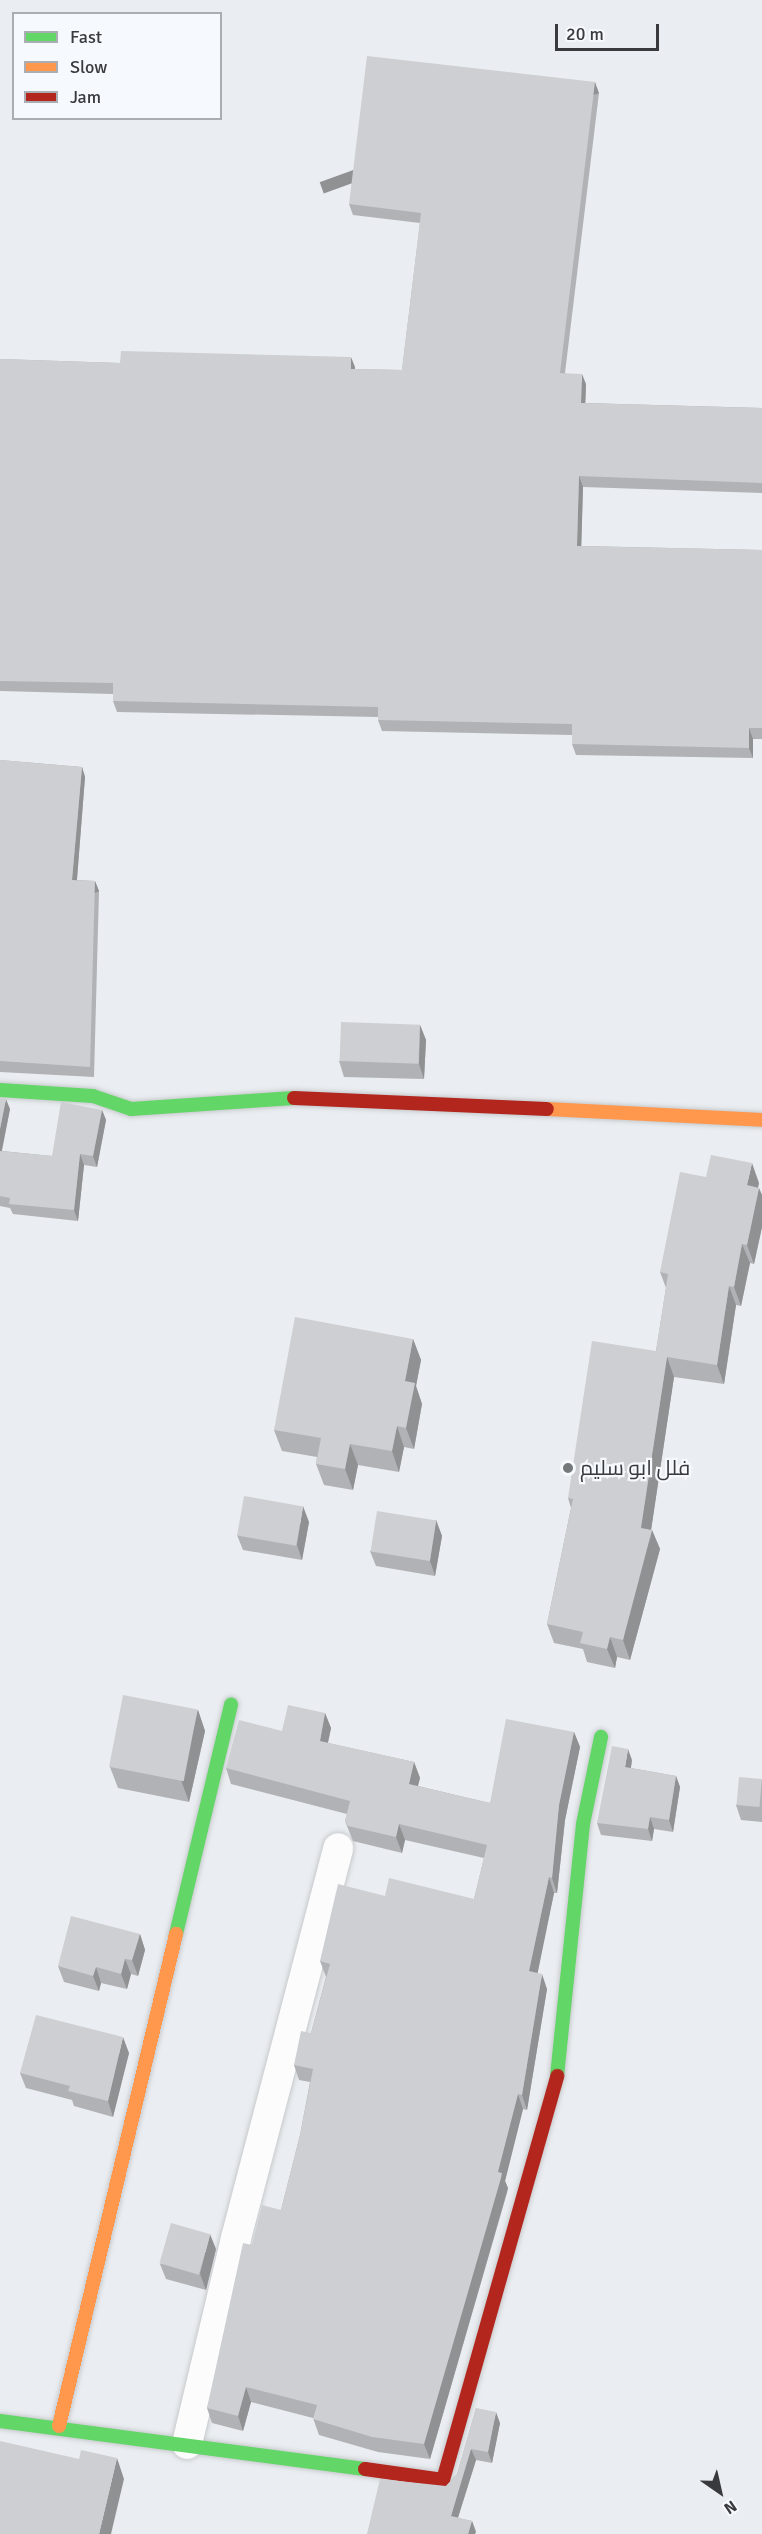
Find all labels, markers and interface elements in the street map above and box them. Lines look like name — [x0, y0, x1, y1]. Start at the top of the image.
legend — [12, 12, 222, 120]
scale bar — [558, 12, 662, 50]
text: 20 m — [566, 23, 604, 45]
text: Fast — [70, 26, 102, 48]
text: Slow — [70, 56, 107, 78]
text: Jam — [70, 86, 101, 108]
place label: فلل ابو سليم — [580, 1455, 690, 1481]
marker: فلل ابو سليم — [561, 1461, 575, 1475]
north arrow — [690, 2462, 750, 2522]
text: N — [720, 2496, 740, 2518]

